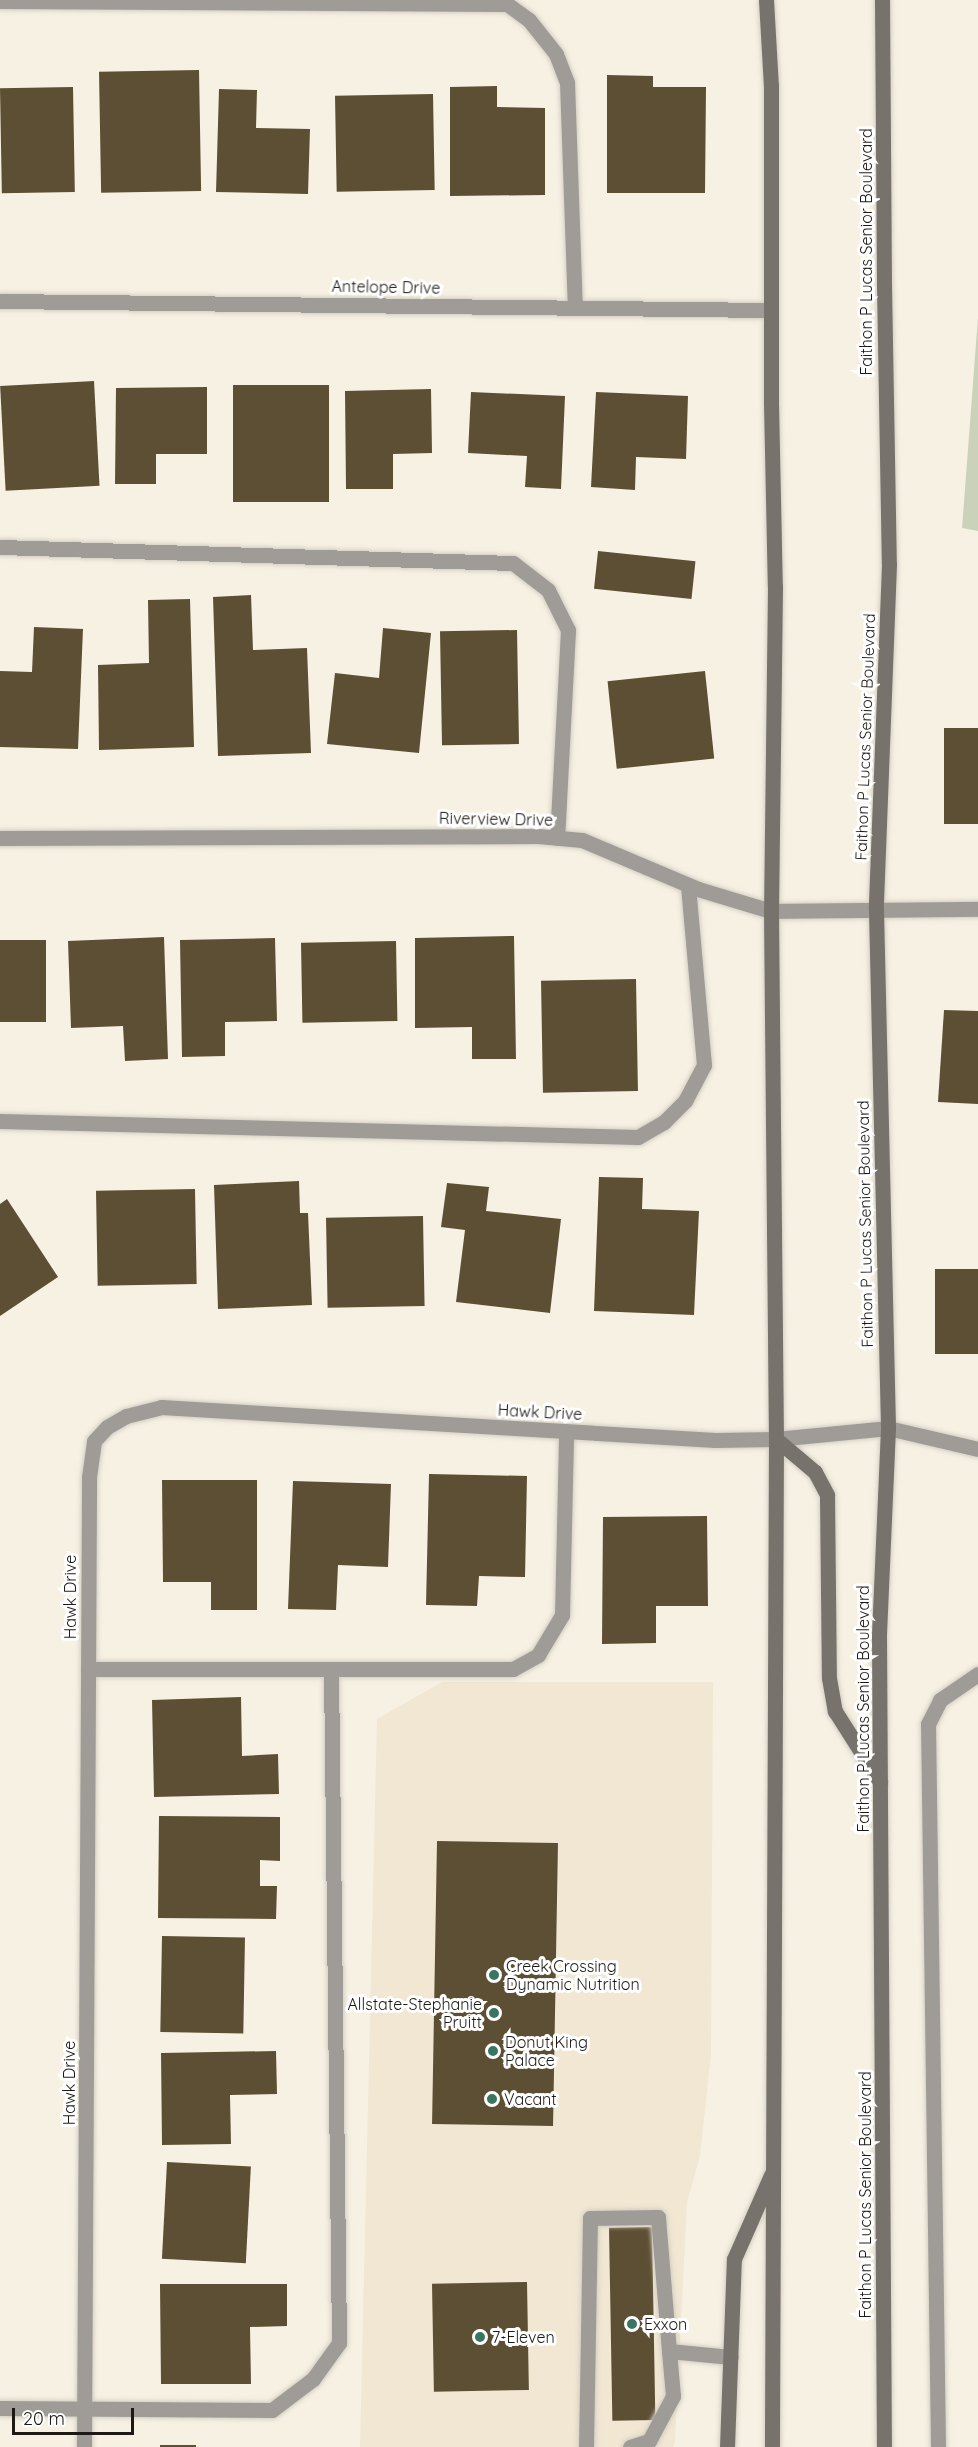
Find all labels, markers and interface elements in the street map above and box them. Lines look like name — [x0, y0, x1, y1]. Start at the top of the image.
street label: Faithon P Lucas Senior Boulevard — [856, 128, 876, 376]
street label: Antelope Drive — [331, 276, 441, 298]
street label: Faithon P Lucas Senior Boulevard — [851, 613, 879, 861]
street label: Riverview Drive — [439, 808, 553, 830]
street label: Faithon P Lucas Senior Boulevard — [853, 1100, 877, 1348]
street label: Hawk Drive — [497, 1400, 583, 1424]
street label: Hawk Drive — [60, 1555, 80, 1639]
street label: Faithon P Lucas Senior Boulevard — [853, 1585, 873, 1833]
place label: Creek Crossing Dynamic Nutrition — [506, 1956, 640, 1994]
marker: Creek Crossing Dynamic Nutrition — [487, 1968, 501, 1982]
place label: Allstate-Stephanie Pruitt — [347, 1994, 482, 2032]
marker: Allstate-Stephanie Pruitt — [487, 2006, 501, 2020]
place label: Donut King Palace — [505, 2032, 588, 2070]
street label: Hawk Drive — [59, 2041, 79, 2125]
marker: Donut King Palace — [486, 2044, 500, 2058]
street label: Faithon P Lucas Senior Boulevard — [855, 2071, 875, 2319]
place label: Vacant — [504, 2089, 557, 2109]
marker: Vacant — [485, 2092, 499, 2106]
place label: Exxon — [644, 2314, 687, 2334]
marker: Exxon — [625, 2317, 639, 2331]
place label: 7-Eleven — [492, 2327, 555, 2347]
marker: 7-Eleven — [473, 2330, 487, 2344]
scale bar — [15, 2396, 136, 2434]
text: 20 m — [23, 2407, 65, 2430]

